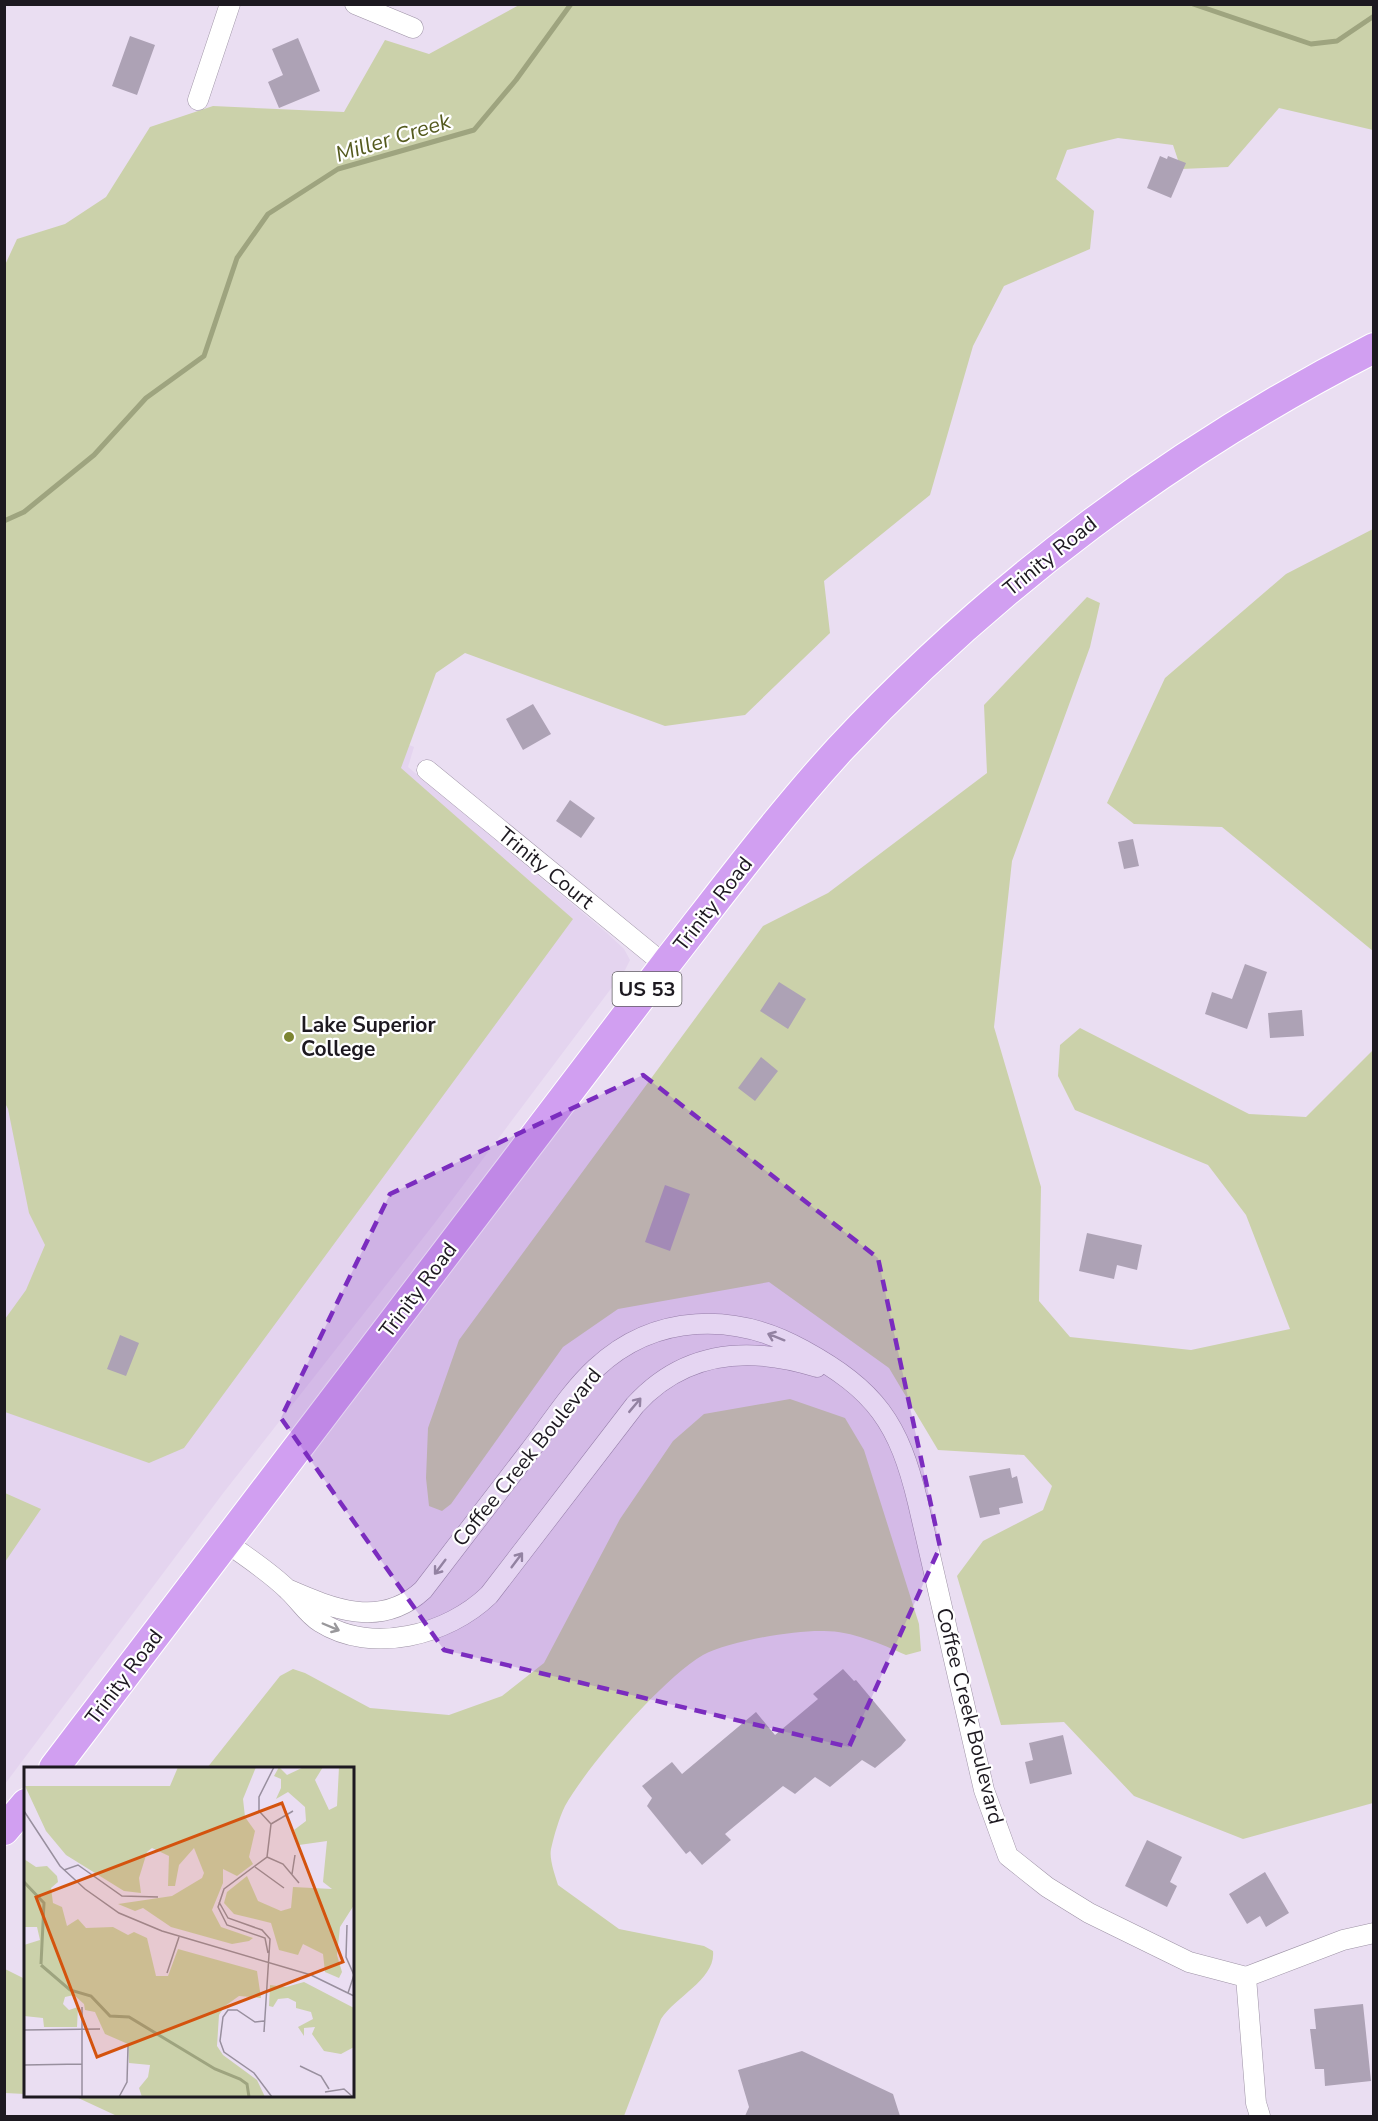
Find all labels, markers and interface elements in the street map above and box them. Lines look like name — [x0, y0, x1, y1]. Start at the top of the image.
water label: Miller Creek — [332, 106, 455, 170]
street label: Trinity Road — [997, 510, 1103, 602]
street label: Trinity Court — [492, 821, 600, 916]
street label: Trinity Road — [667, 851, 759, 957]
road number: US 53 — [612, 972, 682, 1006]
place label: Lake Superior College — [301, 1011, 436, 1063]
marker: Lake Superior College — [282, 1030, 296, 1044]
street label: Trinity Road — [373, 1237, 463, 1343]
one-way arrow — [768, 1331, 786, 1342]
street label: Coffee Creek Boulevard — [446, 1362, 608, 1552]
one-way arrow — [628, 1398, 642, 1413]
one-way arrow — [510, 1553, 523, 1569]
one-way arrow — [434, 1558, 447, 1574]
street label: Coffee Creek Boulevard — [930, 1605, 1010, 1827]
one-way arrow — [321, 1622, 339, 1633]
street label: Trinity Road — [79, 1624, 169, 1730]
inset map — [24, 1767, 354, 2097]

